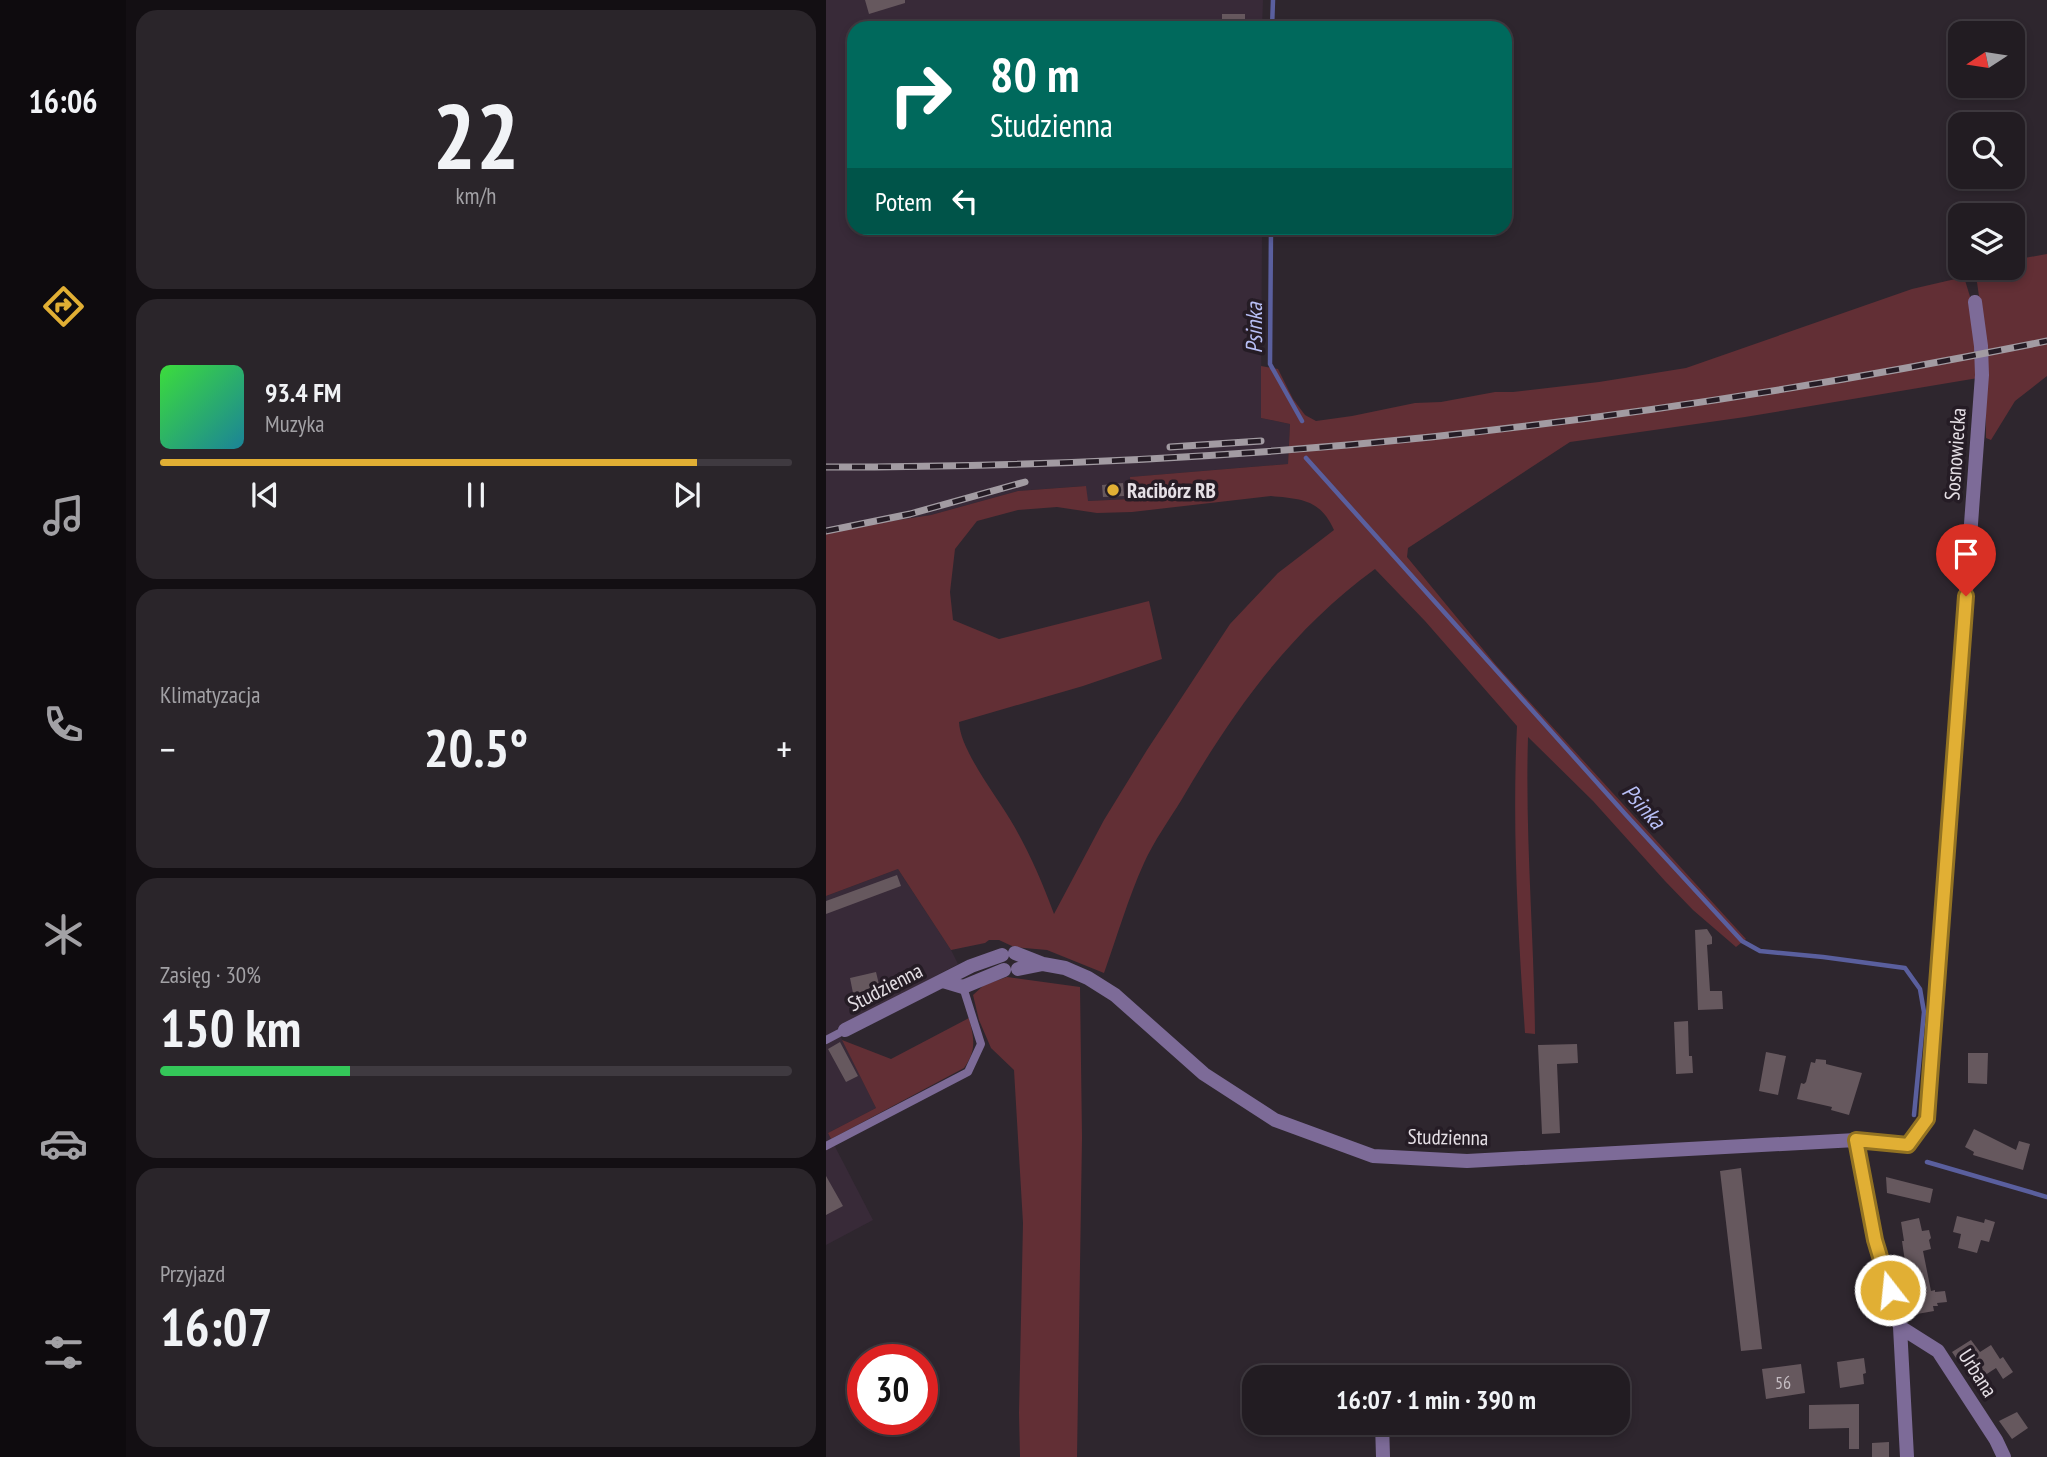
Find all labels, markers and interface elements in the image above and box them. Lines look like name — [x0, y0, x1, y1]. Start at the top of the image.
north arrow — [1948, 21, 2025, 98]
map controls — [1948, 21, 2025, 280]
text: 80 m — [990, 42, 1079, 106]
icon: right — [875, 49, 966, 140]
text: 22 — [433, 76, 520, 194]
text: 16:06 — [28, 80, 98, 122]
text: Studzienna — [990, 104, 1113, 146]
button: search — [1948, 112, 2025, 189]
text: km/h — [456, 181, 496, 210]
icon: left — [946, 182, 984, 220]
text: Potem — [875, 185, 932, 218]
button: layers — [1948, 203, 2025, 280]
icon: directions — [39, 282, 88, 331]
water label: Psinka — [1239, 301, 1268, 353]
text: 93.4 FM — [265, 376, 341, 409]
street label: Sosnowiecka — [1938, 407, 1972, 501]
text: Muzyka — [265, 409, 325, 438]
icon: previous — [246, 476, 284, 514]
icon: pause — [457, 476, 495, 514]
icon: next — [668, 476, 706, 514]
place label: Racibórz RB — [1127, 477, 1216, 504]
marker: Racibórz RB — [1105, 482, 1121, 498]
icon: music — [39, 491, 88, 540]
pin — [1936, 524, 1996, 596]
icon: arrive — [1947, 535, 1985, 573]
text: Klimatyzacja — [160, 680, 260, 709]
icon: phone — [39, 700, 88, 749]
text: 20.5° — [424, 714, 528, 781]
text: − — [160, 724, 176, 773]
text: + — [776, 724, 792, 773]
water label: Psinka — [1616, 777, 1673, 836]
icon: climate — [39, 910, 88, 959]
street label: Studzienna — [843, 957, 927, 1017]
text: Zasięg · 30% — [160, 960, 261, 989]
text: 150 km — [160, 994, 301, 1061]
icon: car — [39, 1119, 88, 1168]
street label: Studzienna — [1407, 1123, 1489, 1151]
position arrow — [1853, 1253, 1927, 1327]
text: Przyjazd — [160, 1259, 225, 1288]
text: 16:07 — [160, 1293, 272, 1360]
icon: filters — [39, 1328, 88, 1377]
speed limit sign: 30 — [847, 1344, 938, 1435]
street label: Urbana — [1953, 1344, 2003, 1402]
house number: 56 — [1775, 1371, 1791, 1394]
text: 16:07 · 1 min · 390 m — [1336, 1383, 1536, 1416]

